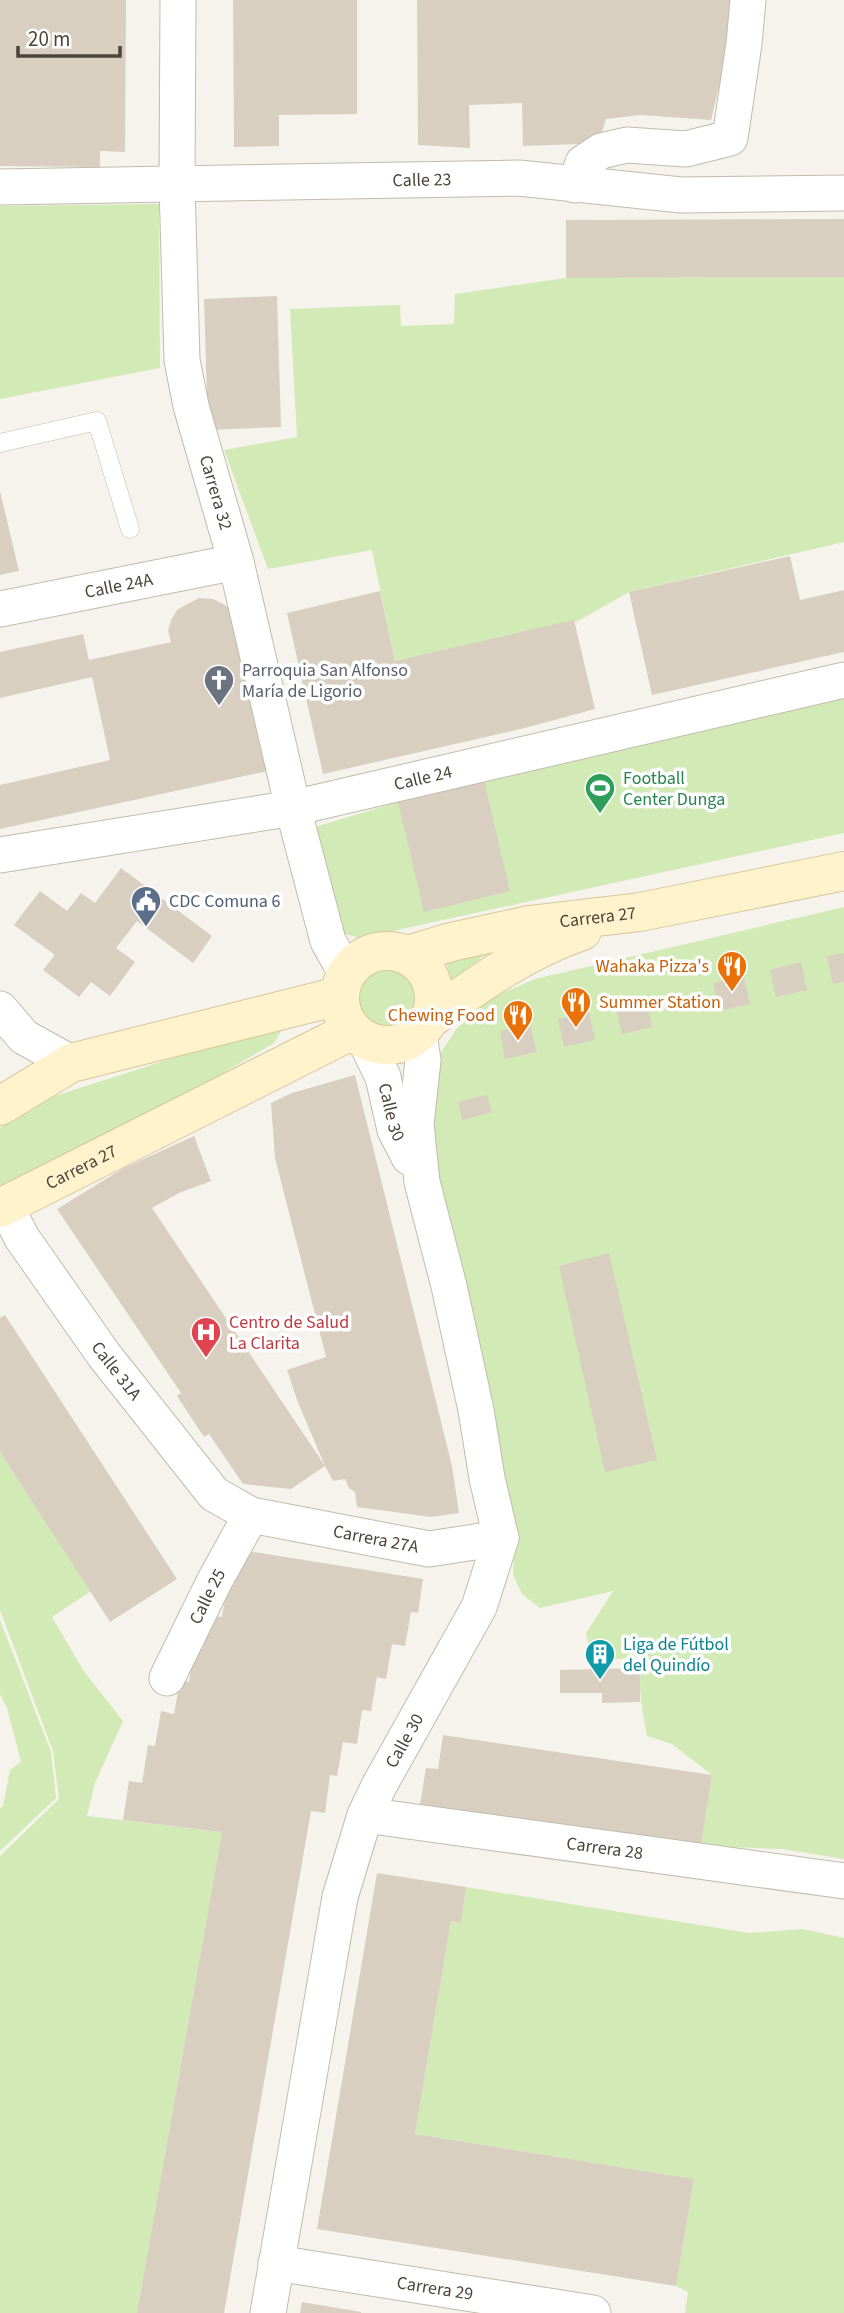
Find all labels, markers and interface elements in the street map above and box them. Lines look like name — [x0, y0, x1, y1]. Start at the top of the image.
scale bar — [18, 14, 119, 58]
text: 20 m — [28, 24, 70, 54]
street label: Calle 23 — [392, 167, 452, 193]
street label: Carrera 32 — [193, 452, 238, 533]
street label: Calle 24A — [83, 567, 155, 605]
place label: Parroquia San Alfonso María de Ligorio — [242, 658, 408, 704]
church icon: Parroquia San Alfonso María de Ligorio — [202, 663, 236, 707]
street label: Calle 24 — [391, 759, 455, 797]
place label: Football Center Dunga — [623, 766, 725, 812]
sports icon: Football Center Dunga — [583, 771, 617, 815]
public building icon: CDC Comuna 6 — [129, 884, 163, 928]
place label: CDC Comuna 6 — [169, 889, 280, 914]
street label: Carrera 27 — [558, 901, 638, 934]
restaurant icon: Wahaka Pizza's — [715, 949, 749, 993]
place label: Wahaka Pizza's — [596, 954, 709, 979]
restaurant icon: Summer Station — [559, 985, 593, 1029]
place label: Summer Station — [599, 990, 721, 1015]
restaurant icon: Chewing Food — [501, 998, 535, 1042]
place label: Chewing Food — [388, 1003, 495, 1028]
street label: Calle 30 — [372, 1081, 411, 1146]
street label: Carrera 27 — [41, 1139, 122, 1196]
place label: Centro de Salud La Clarita — [229, 1310, 349, 1356]
hospital icon: Centro de Salud La Clarita — [189, 1315, 223, 1359]
street label: Calle 31A — [85, 1336, 147, 1406]
street label: Carrera 27A — [331, 1519, 421, 1560]
street label: Calle 25 — [183, 1564, 232, 1628]
place label: Liga de Fútbol del Quindío — [623, 1632, 729, 1678]
building icon: Liga de Fútbol del Quindío — [583, 1637, 617, 1681]
street label: Calle 30 — [379, 1709, 430, 1773]
street label: Carrera 28 — [565, 1831, 645, 1866]
street label: Carrera 29 — [395, 2270, 475, 2307]

